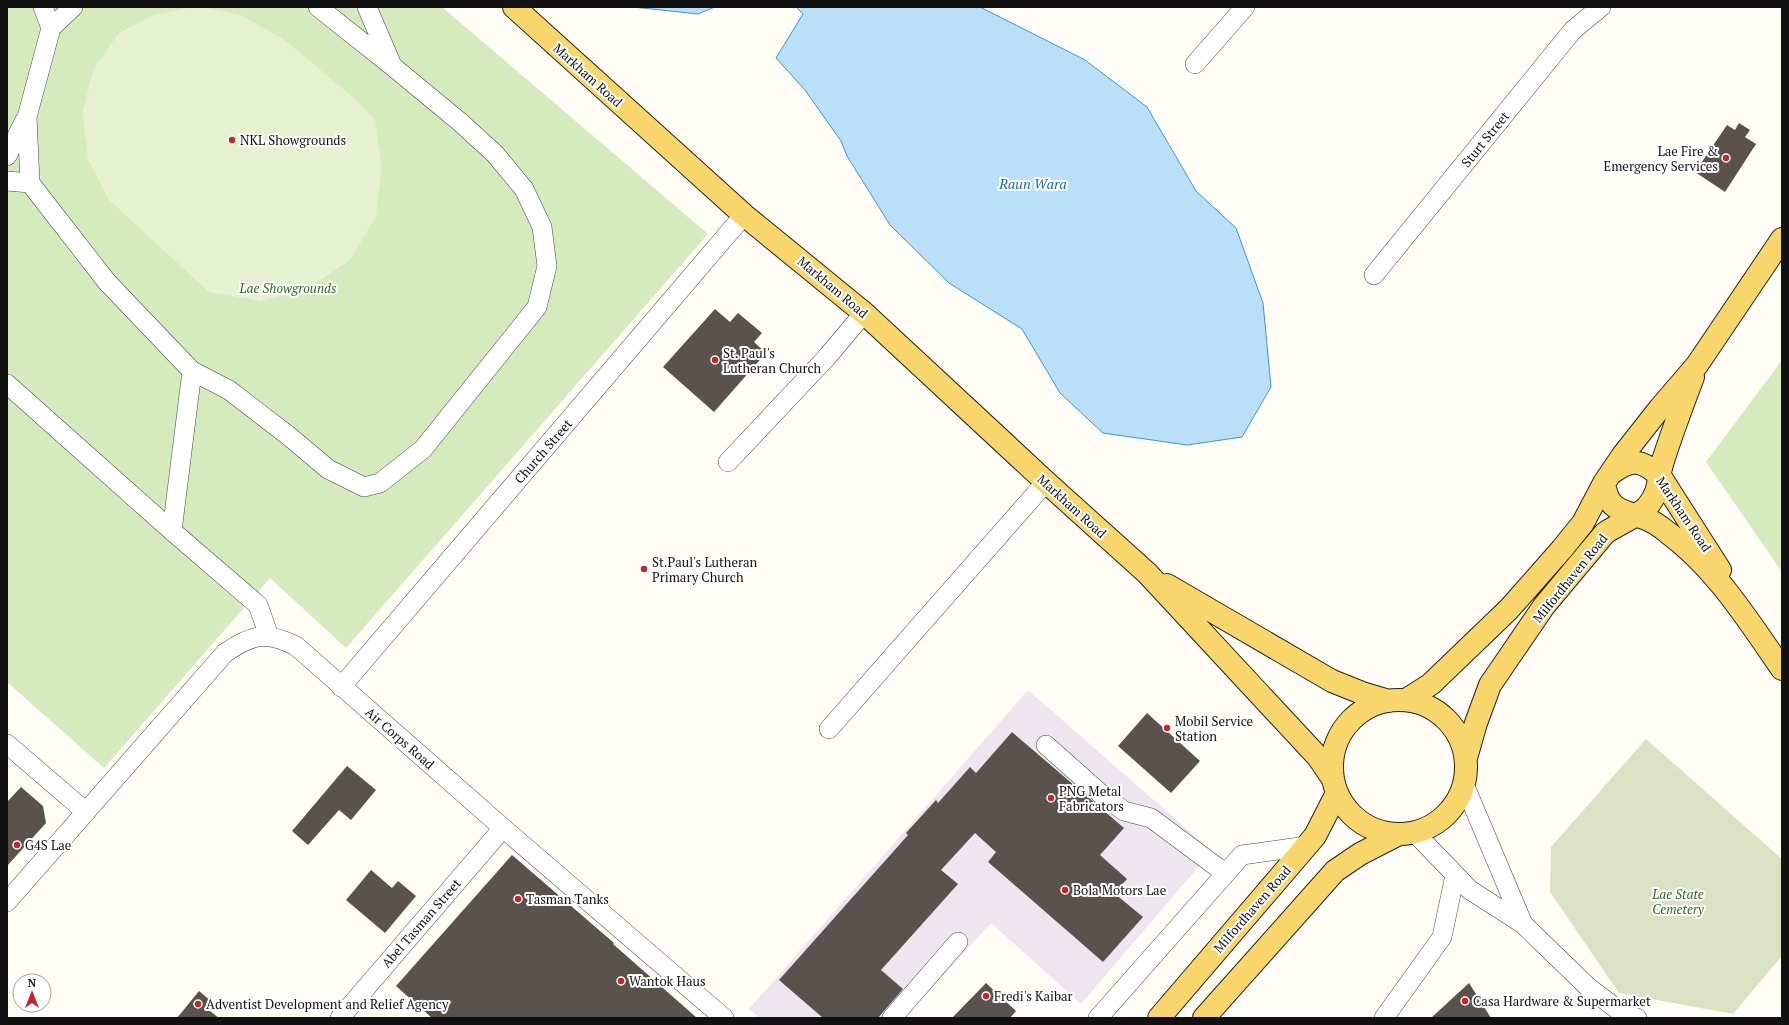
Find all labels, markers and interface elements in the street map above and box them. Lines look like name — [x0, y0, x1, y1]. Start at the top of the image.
street label: Markham Road — [550, 39, 626, 111]
street label: Sturt Street — [1457, 107, 1513, 171]
place label: NKL Showgrounds — [240, 131, 346, 149]
marker: NKL Showgrounds — [227, 135, 237, 145]
place label: Lae Fire & Emergency Services — [1604, 142, 1718, 175]
marker: Lae Fire & Emergency Services — [1721, 153, 1731, 163]
water label: Raun Wara — [998, 174, 1067, 193]
street label: Markham Road — [794, 252, 872, 322]
park label: Lae Showgrounds — [239, 279, 337, 297]
place label: St. Paul's Lutheran Church — [723, 344, 822, 377]
marker: St. Paul's Lutheran Church — [710, 355, 720, 365]
street label: Church Street — [510, 415, 576, 487]
street label: Markham Road — [1034, 470, 1110, 542]
street label: Markham Road — [1652, 473, 1716, 555]
street label: Milfordhaven Road — [1528, 530, 1612, 626]
place label: St.Paul's Lutheran Primary Church — [652, 553, 758, 586]
marker: St.Paul's Lutheran Primary Church — [639, 564, 649, 574]
street label: Air Corps Road — [362, 703, 438, 773]
place label: Mobil Service Station — [1175, 712, 1253, 745]
marker: Mobil Service Station — [1162, 723, 1172, 733]
place label: PNG Metal Fabricators — [1059, 782, 1124, 815]
marker: PNG Metal Fabricators — [1046, 793, 1056, 803]
place label: G4S Lae — [25, 836, 71, 854]
marker: G4S Lae — [12, 840, 22, 850]
street label: Milfordhaven Road — [1209, 862, 1295, 956]
street label: Abel Tasman Street — [377, 874, 465, 971]
place label: Bola Motors Lae — [1073, 881, 1166, 899]
marker: Bola Motors Lae — [1060, 885, 1070, 895]
park label: Lae State Cemetery — [1651, 885, 1705, 918]
place label: Tasman Tanks — [526, 890, 609, 908]
marker: Tasman Tanks — [513, 894, 523, 904]
place label: Wantok Haus — [629, 972, 706, 990]
north arrow — [12, 973, 52, 1013]
text: N — [28, 976, 37, 990]
marker: Wantok Haus — [616, 976, 626, 986]
place label: Fredi's Kaibar — [994, 987, 1073, 1005]
marker: Fredi's Kaibar — [981, 991, 991, 1001]
place label: Casa Hardware & Supermarket — [1473, 992, 1651, 1010]
place label: Adventist Development and Relief Agency — [206, 995, 449, 1013]
marker: Casa Hardware & Supermarket — [1460, 996, 1470, 1006]
marker: Adventist Development and Relief Agency — [193, 999, 203, 1009]

